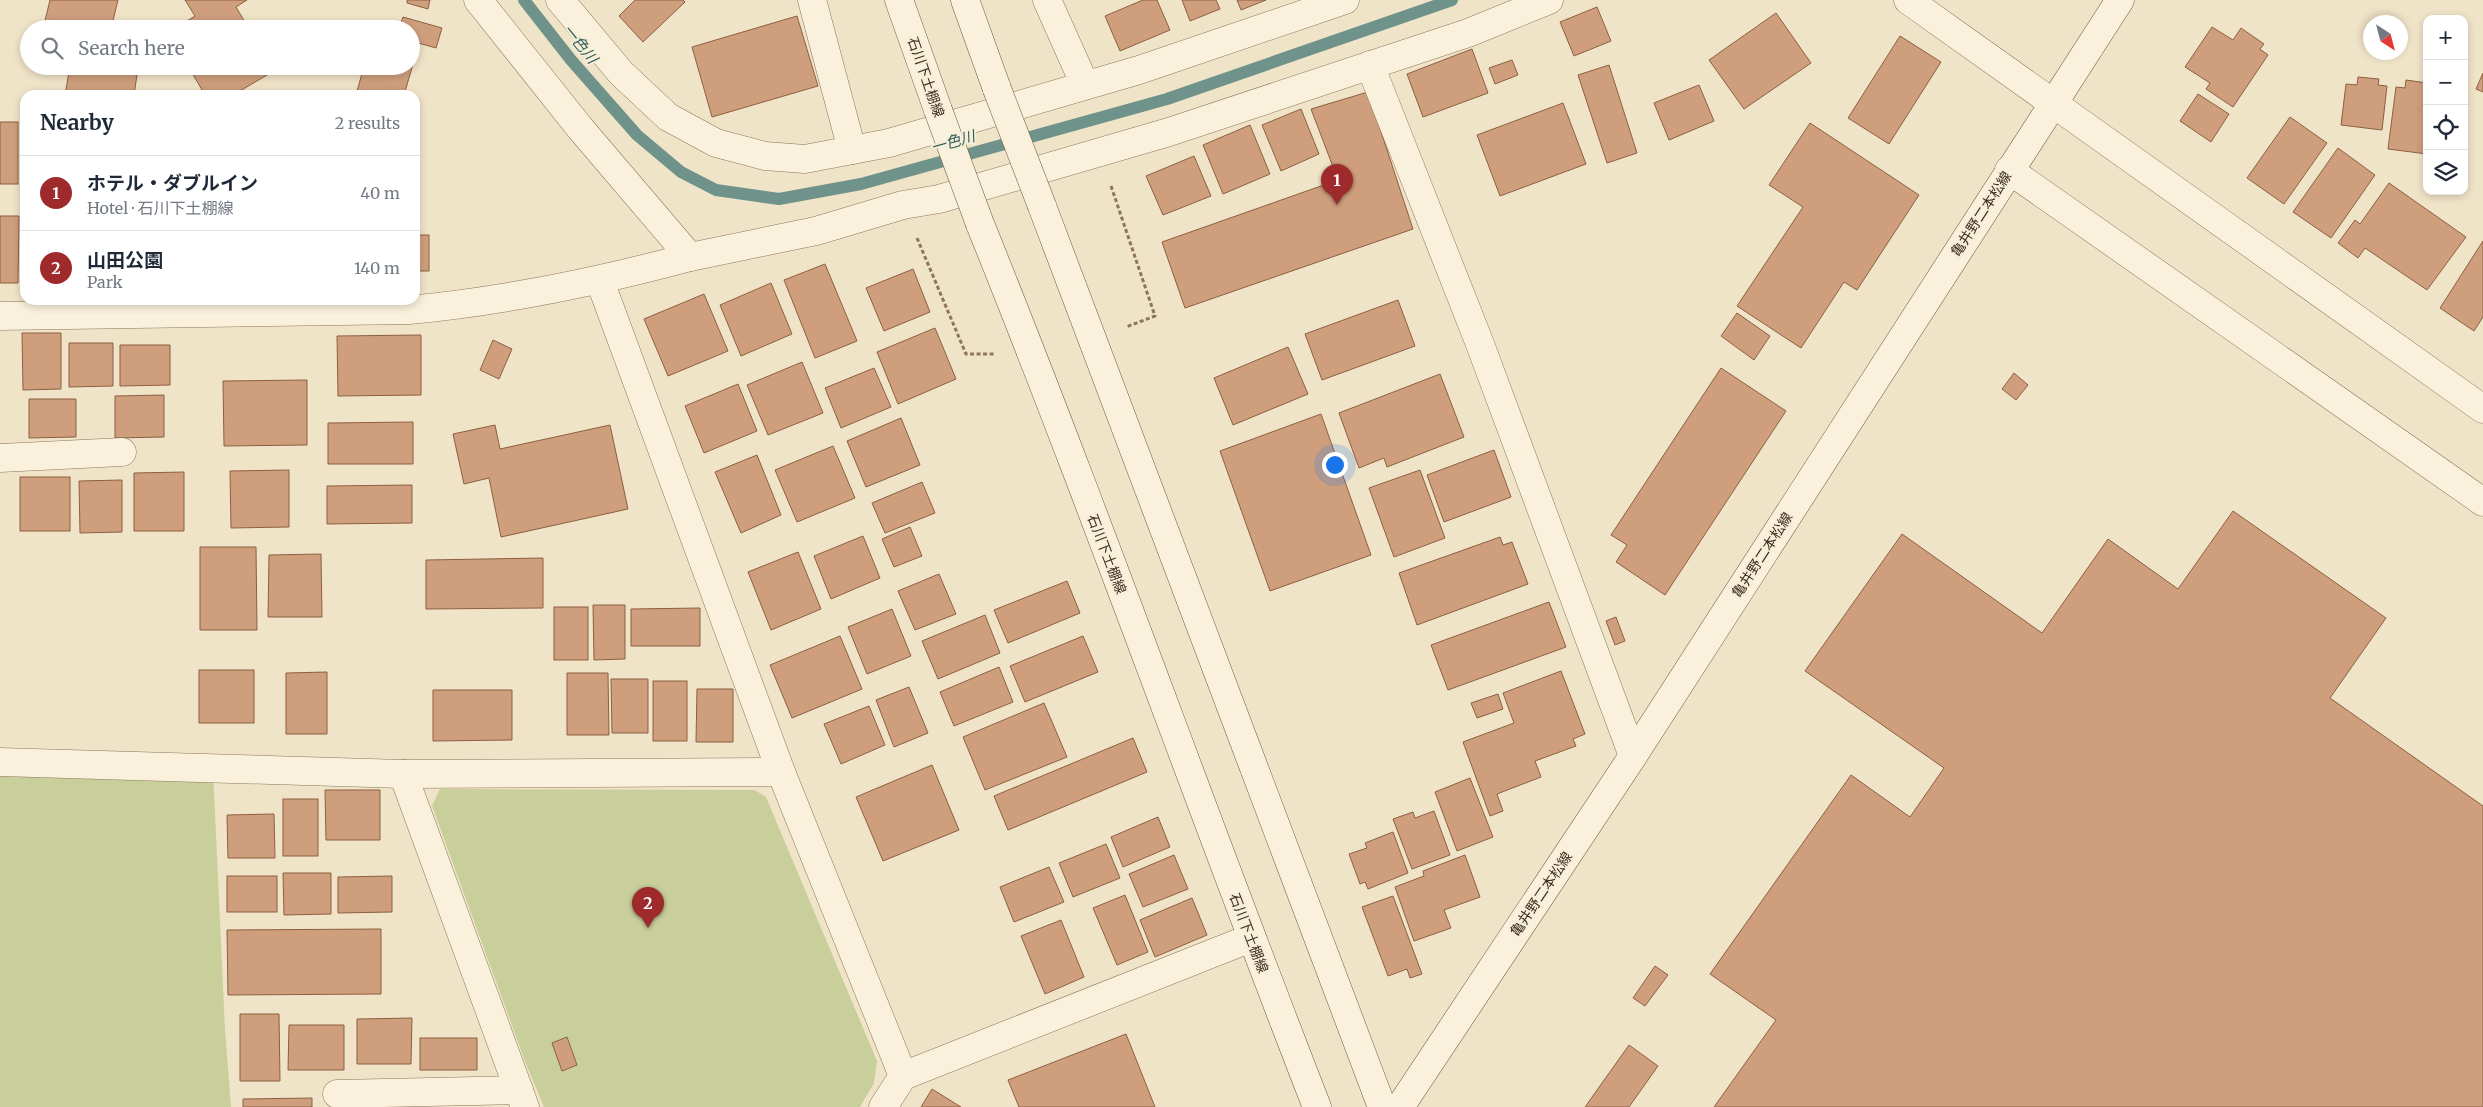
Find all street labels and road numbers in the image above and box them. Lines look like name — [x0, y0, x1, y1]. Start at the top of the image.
street label: 石川下土棚線 — [904, 34, 948, 120]
street label: 亀井野二本松線 — [1947, 168, 2015, 260]
street label: 亀井野二本松線 — [1728, 509, 1796, 601]
street label: 石川下土棚線 — [1084, 512, 1130, 596]
street label: 亀井野二本松線 — [1506, 848, 1576, 940]
street label: 石川下土棚線 — [1226, 891, 1272, 975]

